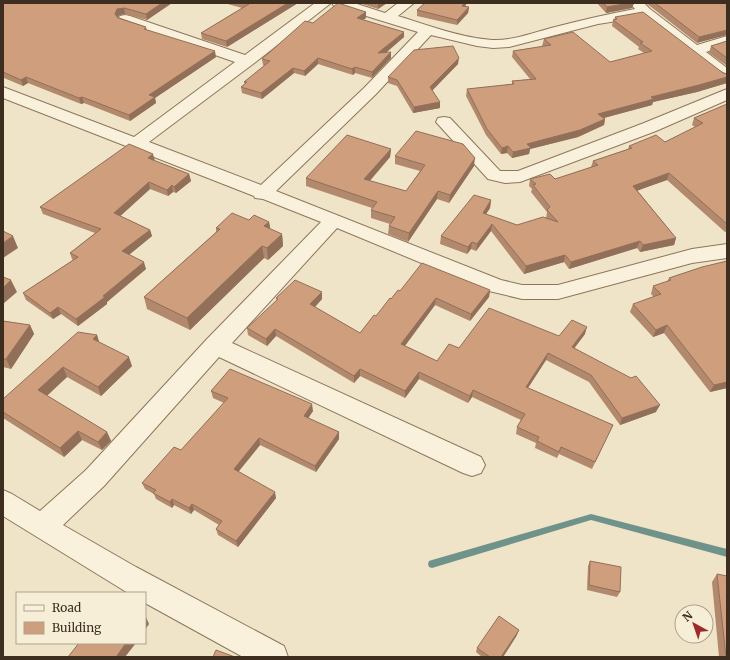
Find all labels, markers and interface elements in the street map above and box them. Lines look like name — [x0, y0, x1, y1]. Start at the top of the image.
legend — [16, 592, 146, 644]
text: Road — [52, 600, 81, 615]
north arrow — [674, 604, 714, 644]
text: N — [680, 608, 696, 624]
text: Building — [52, 620, 102, 635]

